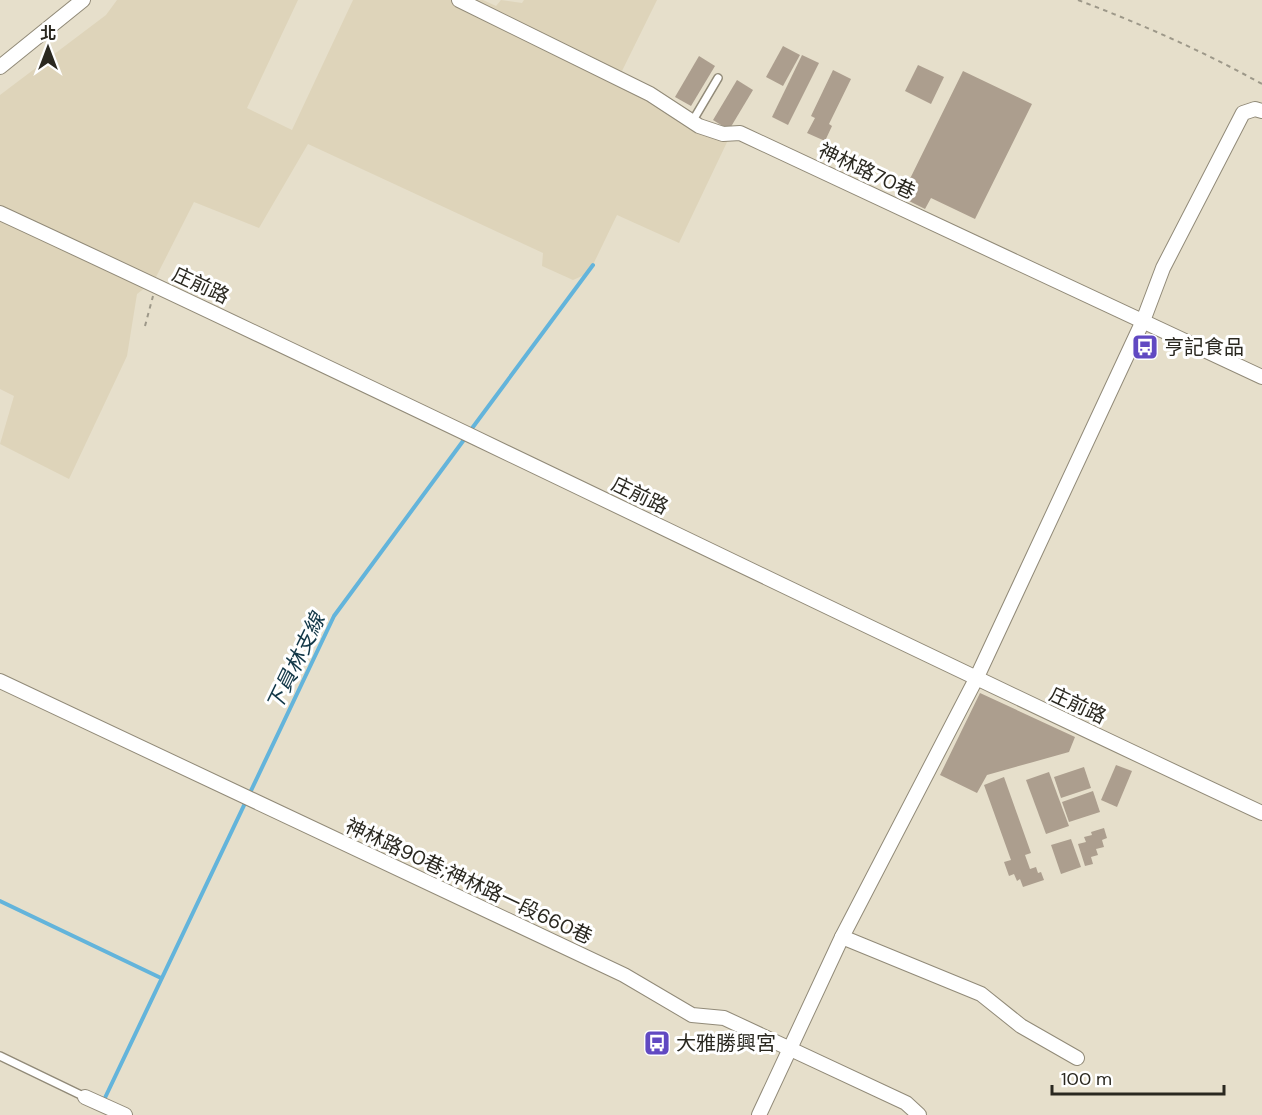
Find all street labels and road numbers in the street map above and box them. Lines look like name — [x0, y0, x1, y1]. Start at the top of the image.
street label: 神林路70巷 — [814, 137, 920, 205]
street label: 庄前路 — [168, 261, 234, 309]
street label: 庄前路 — [607, 470, 673, 520]
street label: 庄前路 — [1045, 681, 1111, 729]
street label: 神林路90巷;神林路一段660巷 — [341, 812, 597, 950]

